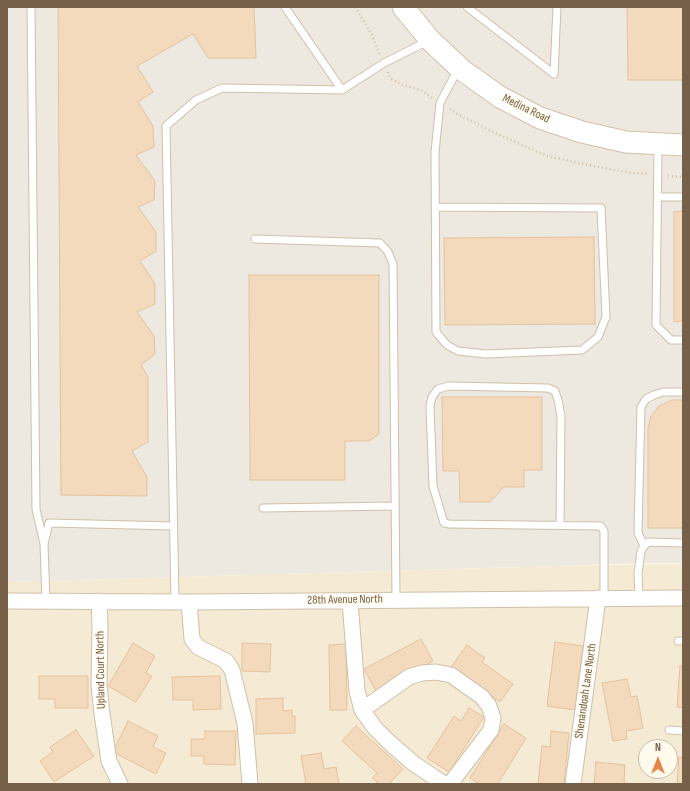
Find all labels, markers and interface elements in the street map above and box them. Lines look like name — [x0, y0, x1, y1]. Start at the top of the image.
street label: Medina Road — [500, 91, 552, 127]
street label: 28th Avenue North — [307, 592, 383, 608]
street label: Upland Court North — [93, 631, 109, 709]
street label: Shenandoah Lane North — [572, 642, 600, 740]
north arrow — [638, 739, 678, 779]
text: N — [655, 741, 661, 754]

